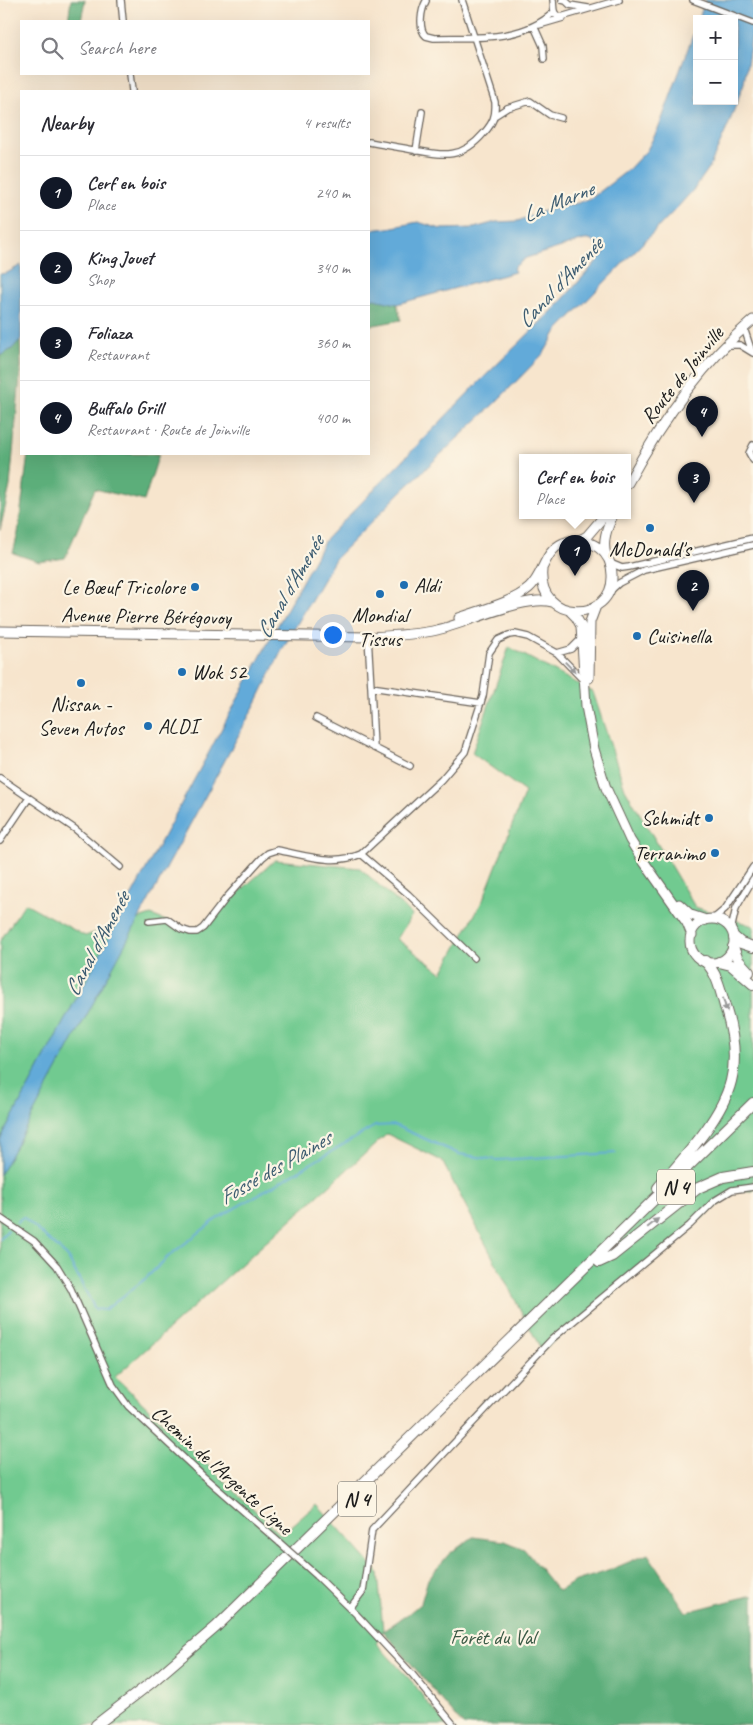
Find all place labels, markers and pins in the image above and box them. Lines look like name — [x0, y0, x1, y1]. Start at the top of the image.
pin: 4 — [686, 396, 718, 437]
pin: 3 — [678, 462, 710, 503]
marker: McDonald's — [644, 522, 656, 534]
pin: 1 — [559, 535, 591, 576]
place label: McDonald's — [609, 536, 693, 562]
pin: 2 — [677, 570, 709, 611]
place label: Aldi — [414, 572, 443, 598]
place label: Le Bœuf Tricolore — [62, 574, 186, 600]
marker: Aldi — [398, 579, 410, 591]
marker: Le Bœuf Tricolore — [189, 581, 201, 593]
marker: Mondial Tissus — [374, 588, 386, 600]
place label: Mondial Tissus — [352, 602, 412, 652]
place label: Cuisinella — [647, 623, 713, 649]
marker: Cuisinella — [631, 630, 643, 642]
place label: Wok 52 — [192, 659, 248, 685]
marker: Wok 52 — [176, 666, 188, 678]
marker: Nissan - Seven Autos — [75, 677, 87, 689]
place label: Nissan - Seven Autos — [39, 691, 125, 741]
place label: ALDI — [158, 713, 202, 739]
marker: ALDI — [142, 720, 154, 732]
place label: Schmidt — [641, 805, 701, 831]
marker: Schmidt — [703, 812, 715, 824]
place label: Terranimo — [634, 840, 707, 866]
marker: Terranimo — [709, 847, 721, 859]

